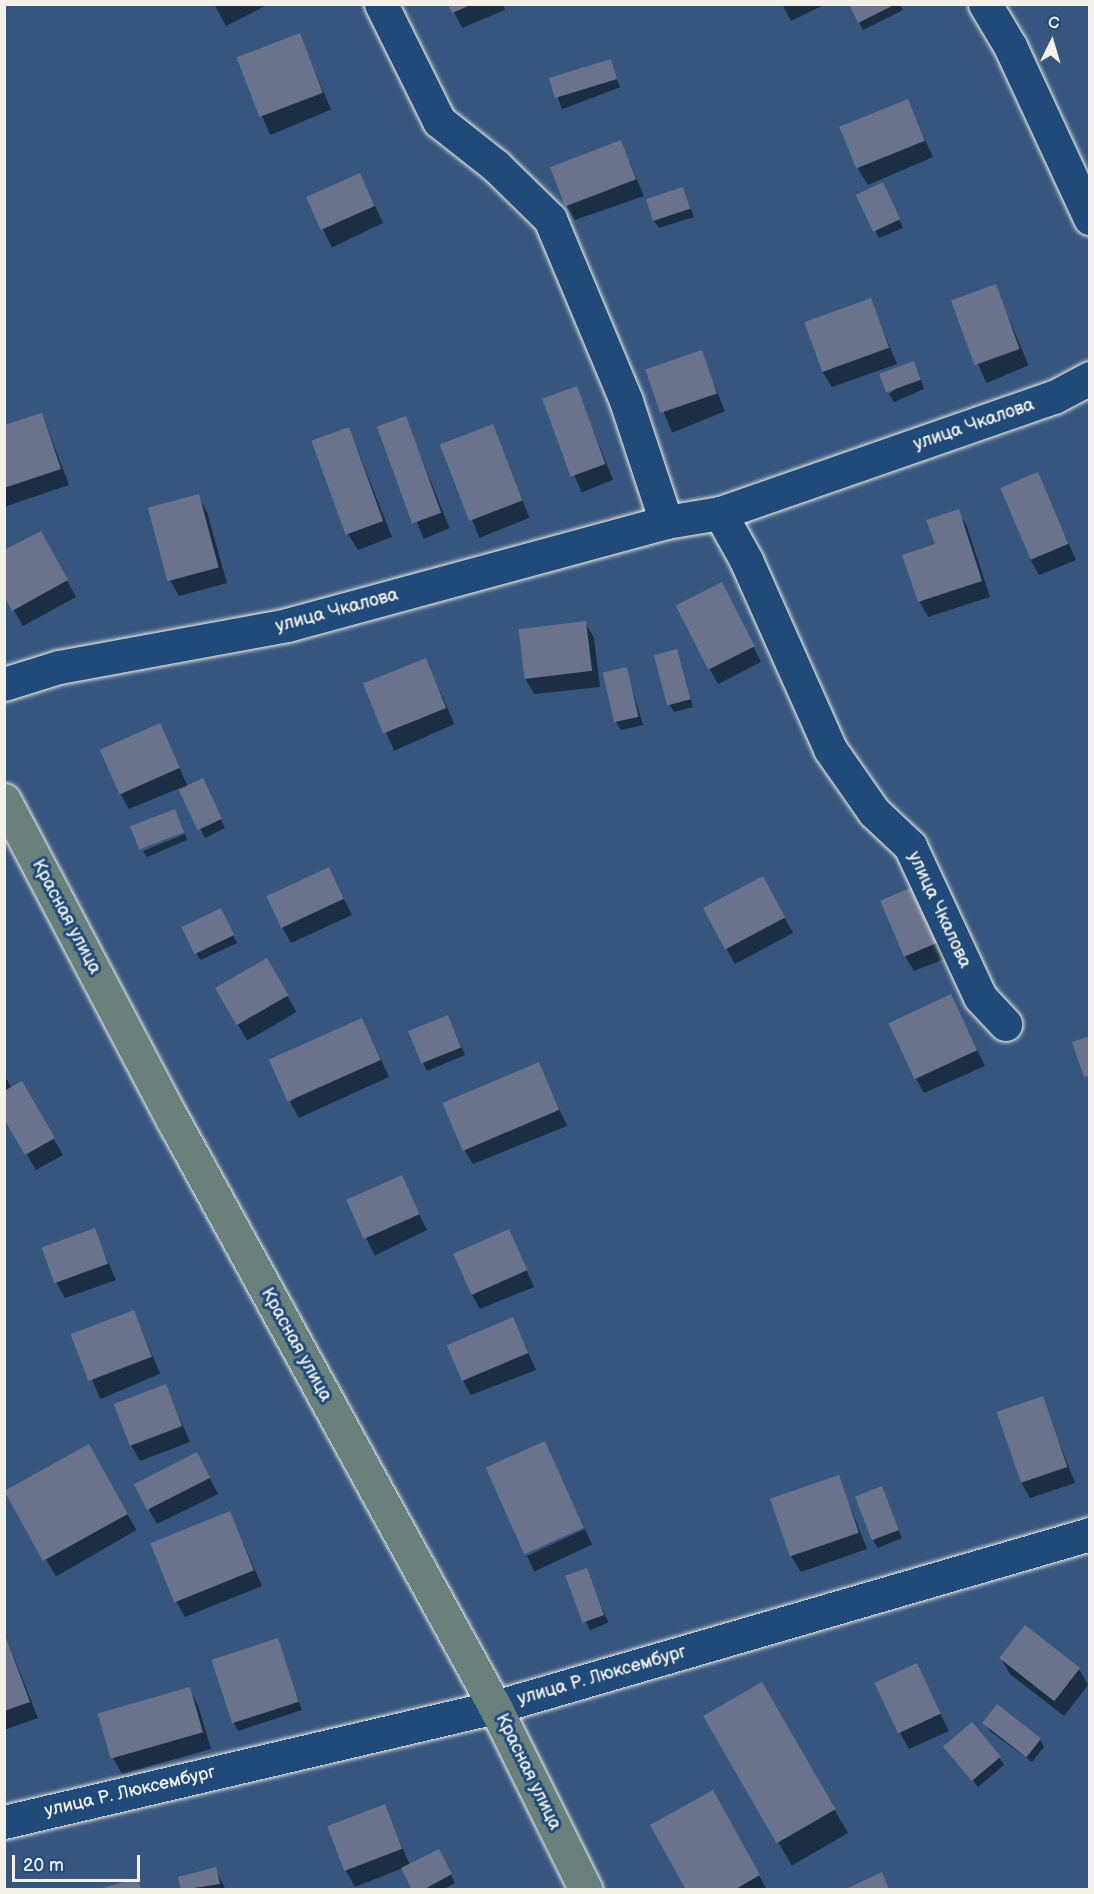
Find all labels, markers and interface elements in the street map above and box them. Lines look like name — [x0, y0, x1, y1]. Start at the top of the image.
north arrow — [1022, 12, 1082, 72]
text: С — [1047, 14, 1060, 34]
street label: улица Чкалова — [911, 394, 1037, 456]
street label: улица Чкалова — [273, 584, 401, 638]
street label: улица Чкалова — [903, 848, 975, 972]
street label: Красная улица — [27, 856, 105, 978]
street label: Красная улица — [256, 1284, 336, 1406]
street label: улица Р. Люксембург — [515, 1642, 689, 1710]
street label: Красная улица — [491, 1710, 565, 1834]
street label: улица Р. Люксембург — [42, 1762, 218, 1822]
scale bar — [15, 1843, 142, 1881]
text: 20 m — [23, 1855, 64, 1876]

